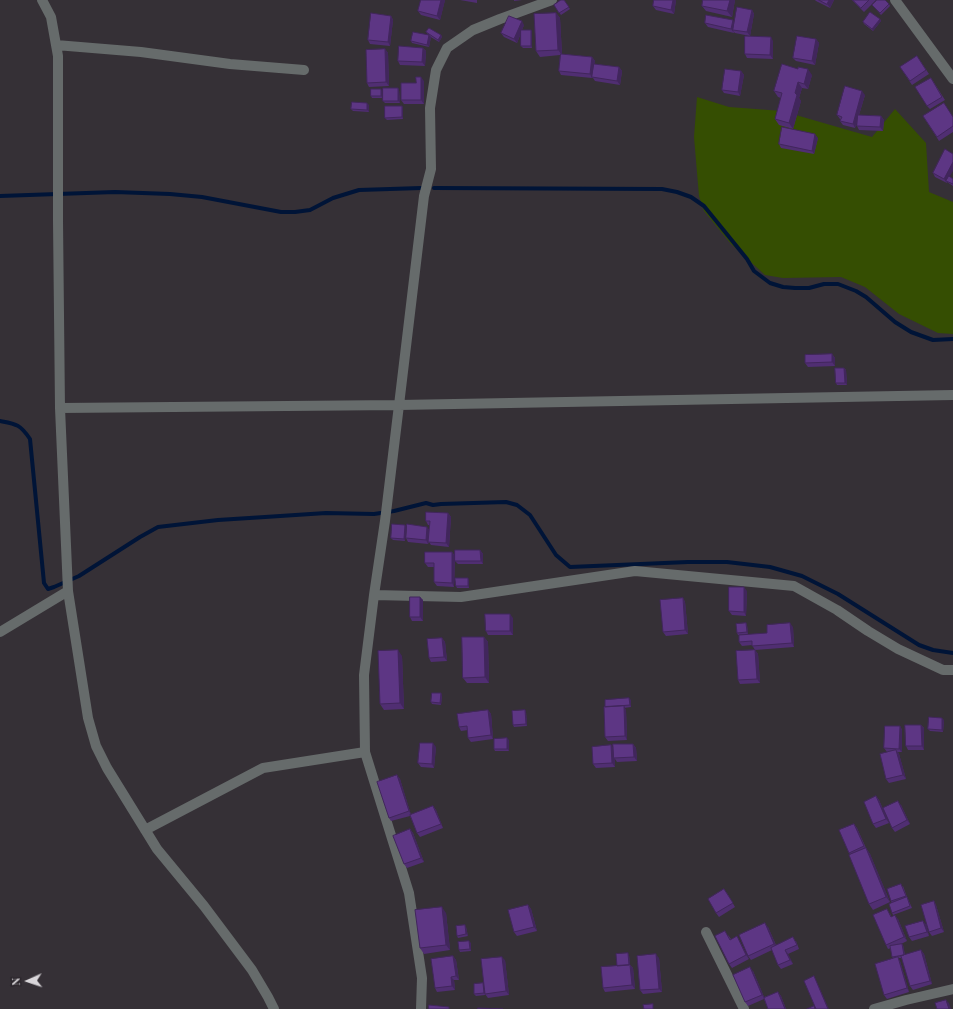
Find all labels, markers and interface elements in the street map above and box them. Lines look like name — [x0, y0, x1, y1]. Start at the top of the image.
north arrow — [8, 961, 48, 1001]
text: N — [8, 977, 23, 986]

